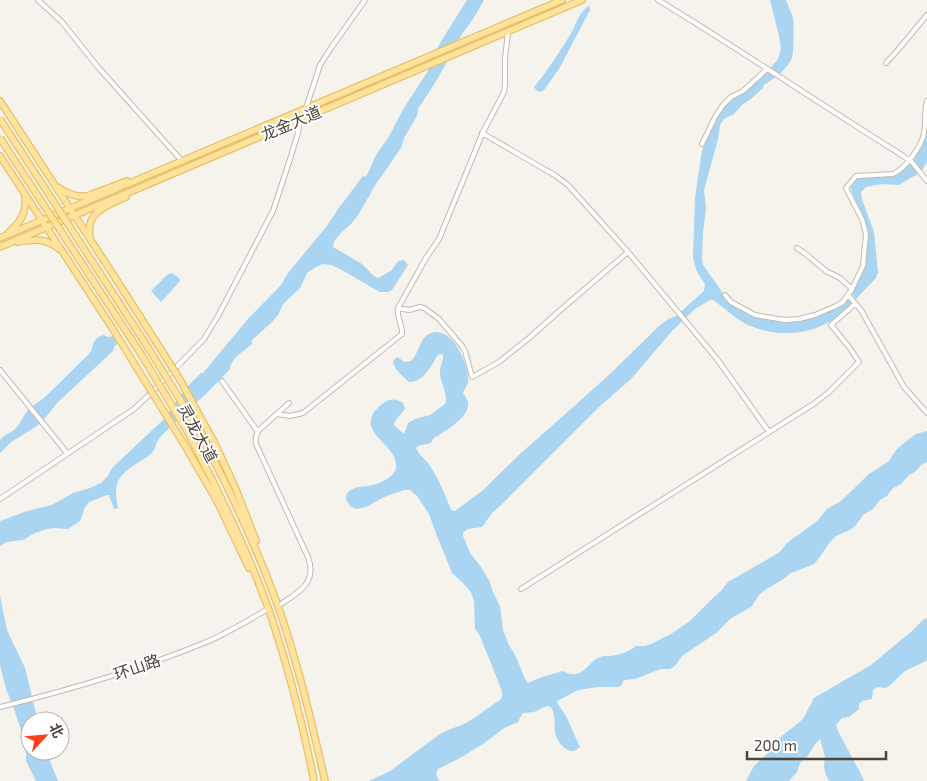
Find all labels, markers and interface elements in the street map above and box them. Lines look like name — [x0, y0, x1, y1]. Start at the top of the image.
street label: 龙金大道 — [258, 101, 324, 144]
street label: 灵龙大道 — [175, 400, 222, 465]
street label: 环山路 — [111, 650, 163, 683]
north arrow — [20, 711, 70, 761]
text: 北 — [46, 720, 68, 740]
scale bar — [747, 728, 886, 760]
text: 200 m — [754, 736, 797, 754]

